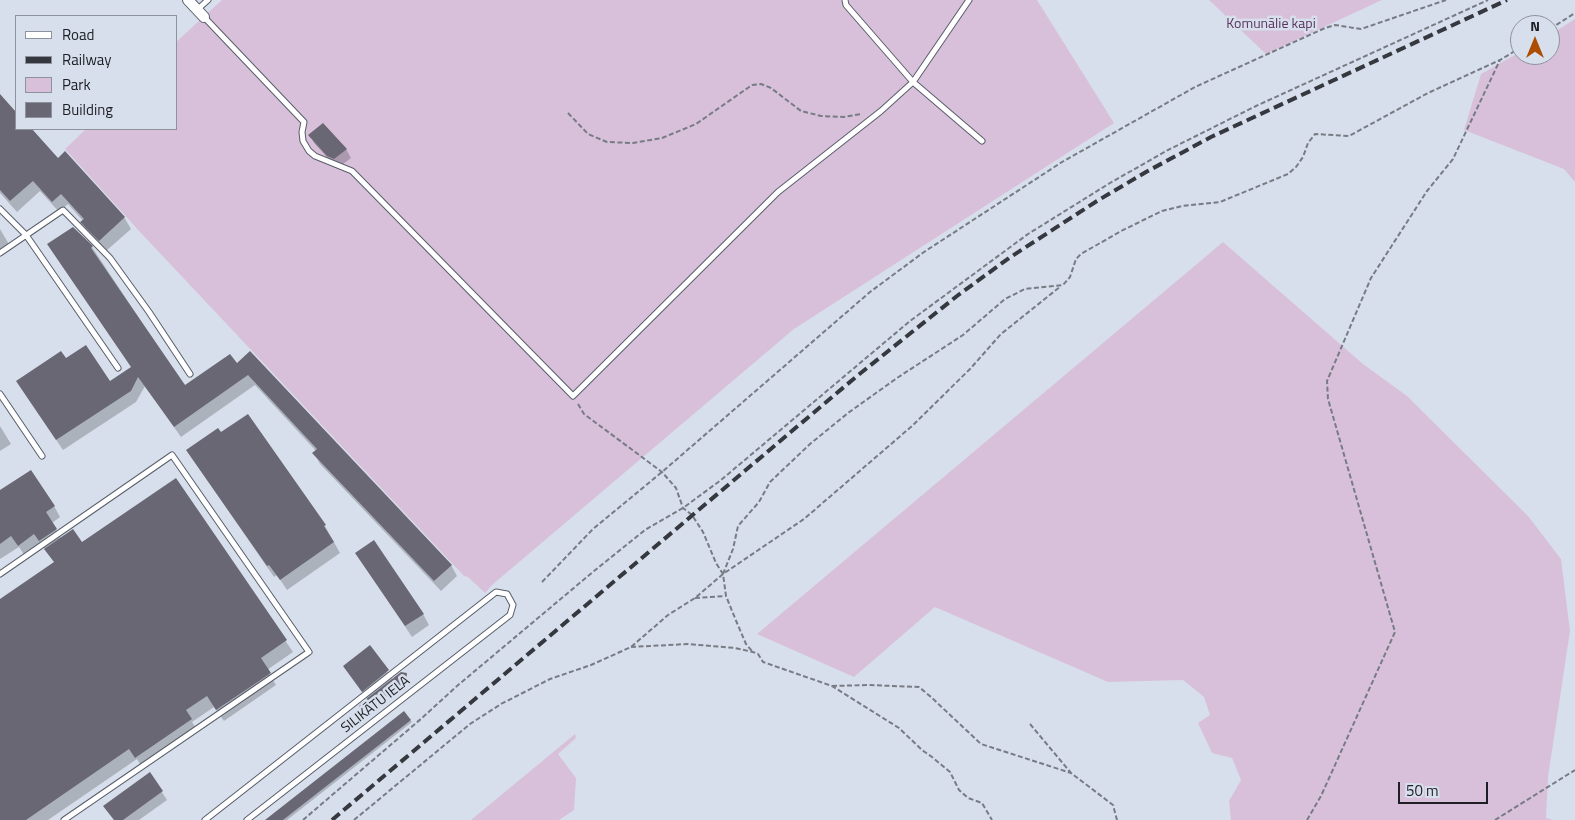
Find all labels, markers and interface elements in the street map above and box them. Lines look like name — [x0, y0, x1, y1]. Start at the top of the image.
legend — [15, 15, 178, 130]
north arrow — [1510, 15, 1560, 65]
text: N — [1530, 15, 1540, 36]
park label: Komunālie kapi — [1226, 17, 1316, 33]
text: Road — [62, 23, 94, 46]
text: Railway — [62, 48, 112, 71]
text: Park — [62, 73, 91, 96]
text: Building — [62, 98, 113, 121]
street label: SILIKĀTU IELA — [338, 673, 414, 737]
scale bar — [1400, 772, 1490, 804]
text: 50 m — [1406, 779, 1439, 802]

